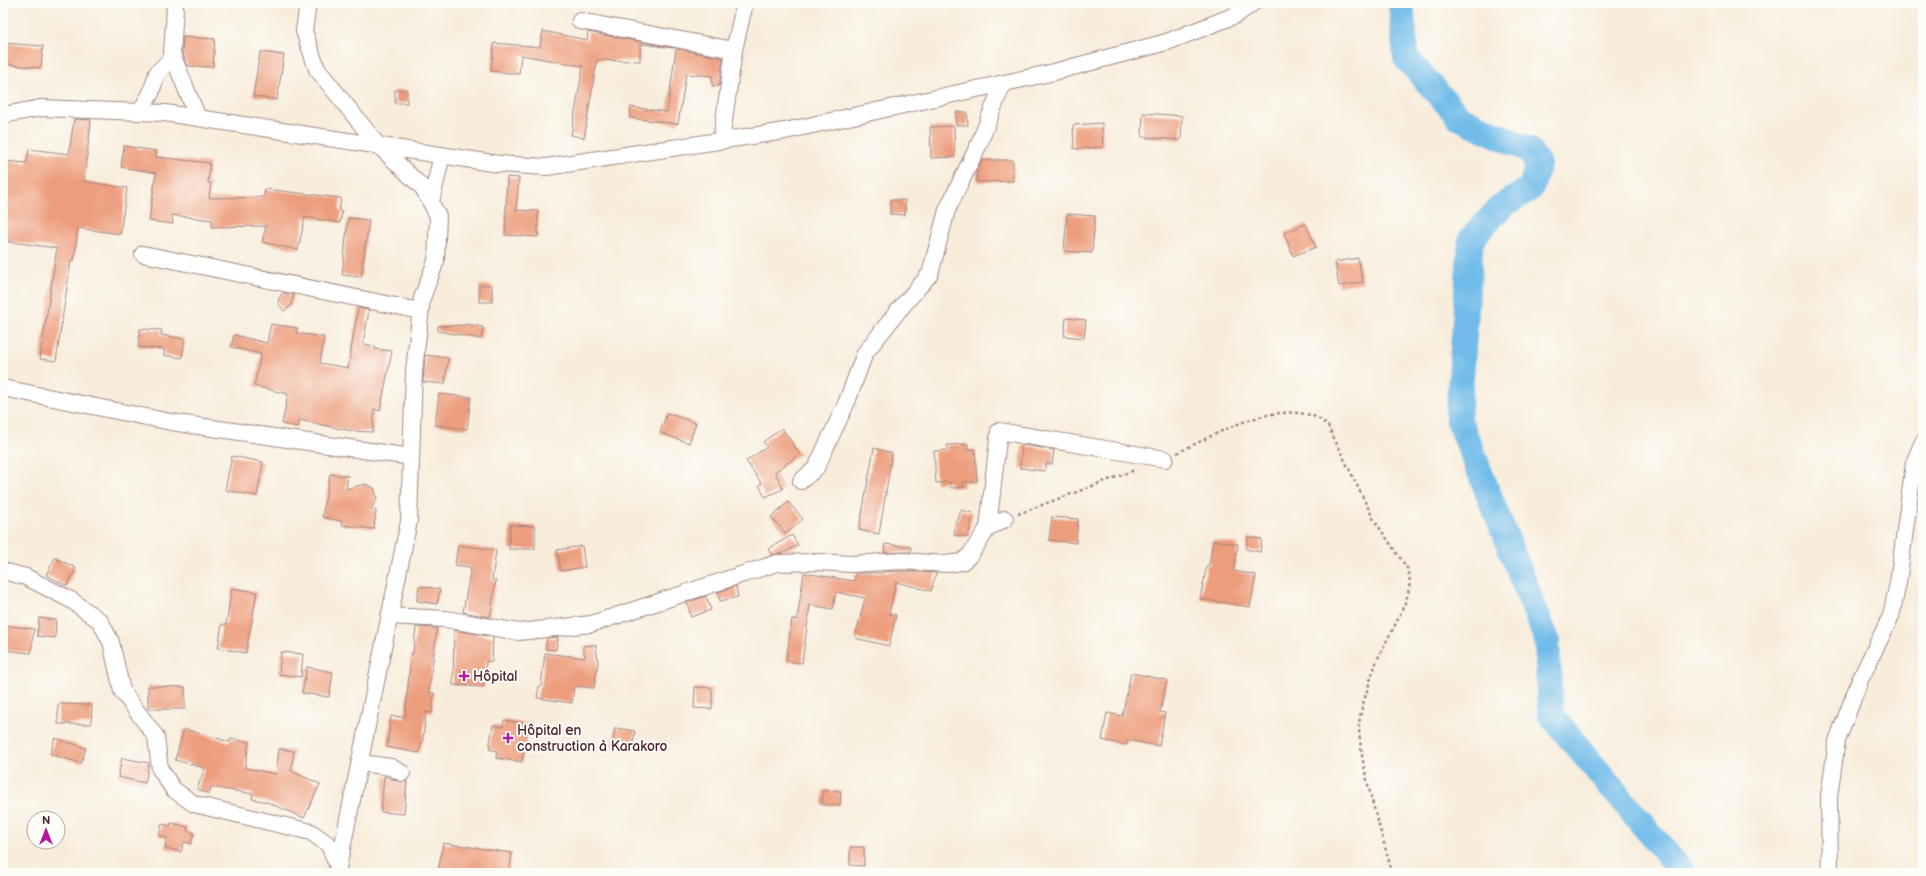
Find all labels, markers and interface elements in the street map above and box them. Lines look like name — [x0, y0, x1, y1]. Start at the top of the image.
place label: Hôpital — [473, 668, 517, 685]
marker: Hôpital — [458, 670, 470, 682]
place label: Hôpital en construction à Karakoro — [517, 722, 668, 755]
marker: Hôpital en construction à Karakoro — [502, 732, 514, 744]
north arrow — [26, 810, 66, 850]
text: N — [42, 814, 50, 827]

